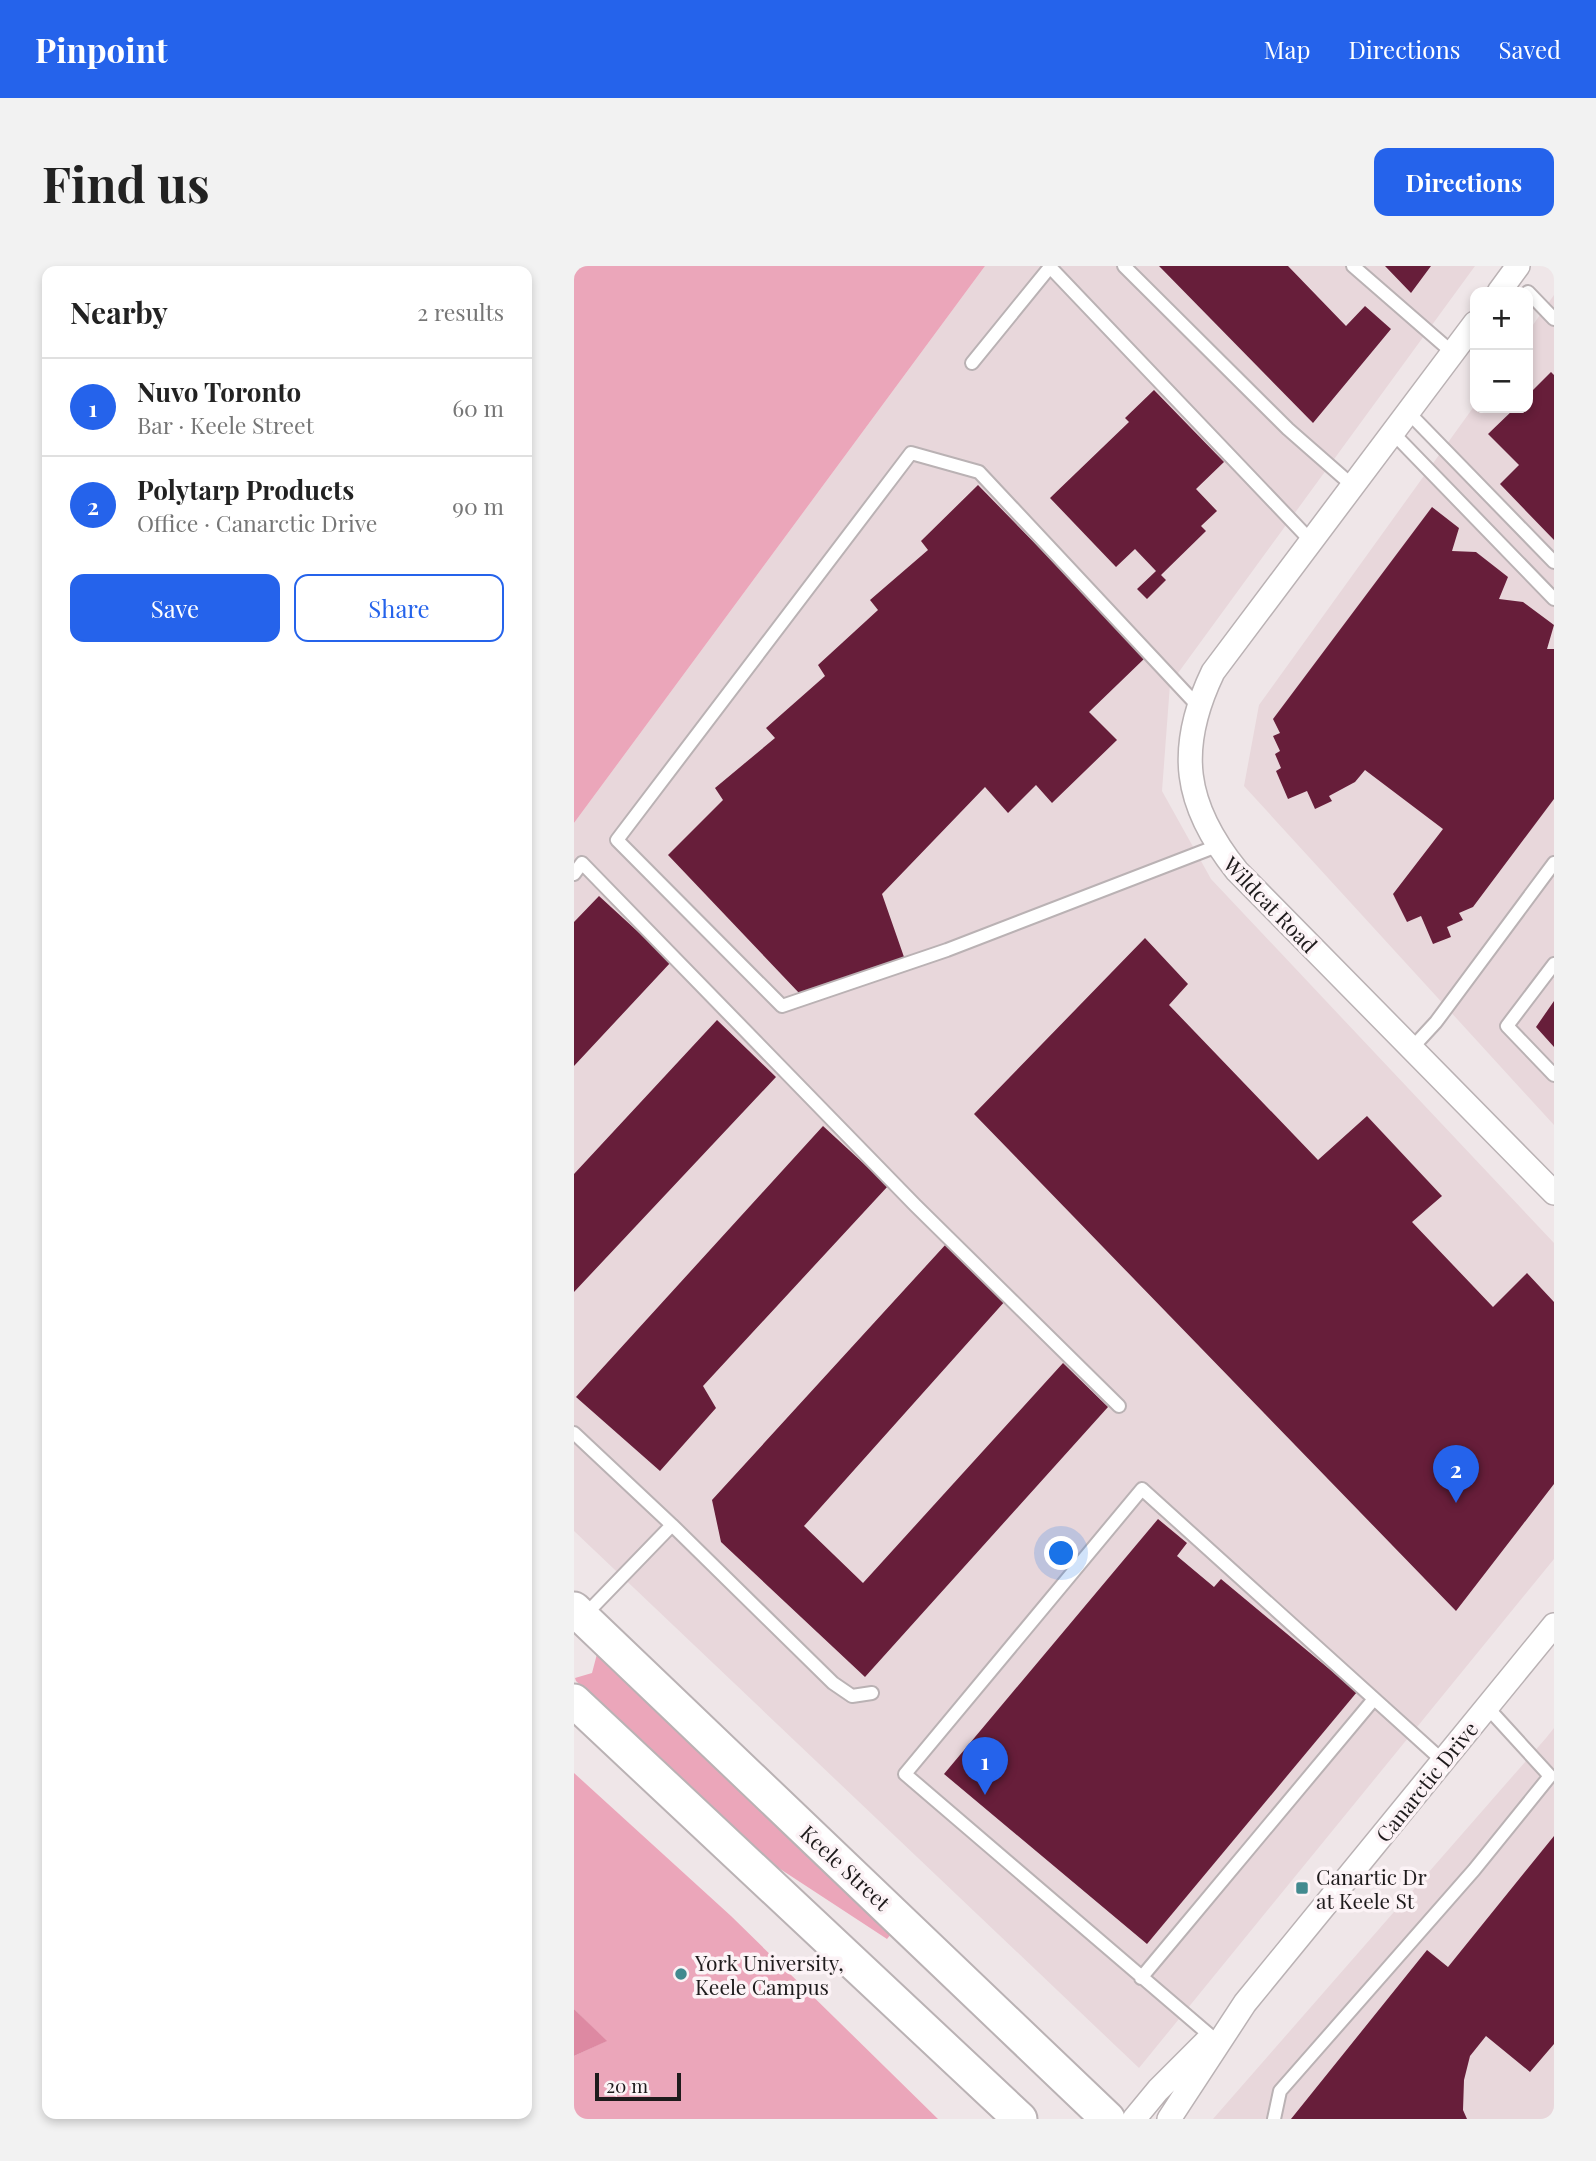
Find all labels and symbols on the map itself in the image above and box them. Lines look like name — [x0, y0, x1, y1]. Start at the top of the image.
street label: Wildcat Road — [1217, 849, 1324, 958]
pin: 2 — [1433, 1445, 1479, 1503]
your location — [1044, 1536, 1078, 1570]
street label: Canarctic Drive — [1369, 1715, 1483, 1847]
pin: 1 — [962, 1737, 1008, 1795]
street label: Keele Street — [795, 1818, 897, 1916]
place label: Canartic Dr at Keele St — [1316, 1862, 1427, 1914]
marker: Canartic Dr at Keele St — [1294, 1880, 1310, 1896]
place label: York University, Keele Campus — [694, 1948, 844, 2000]
marker: York University, Keele Campus — [673, 1966, 689, 1982]
scale bar — [595, 2070, 681, 2102]

